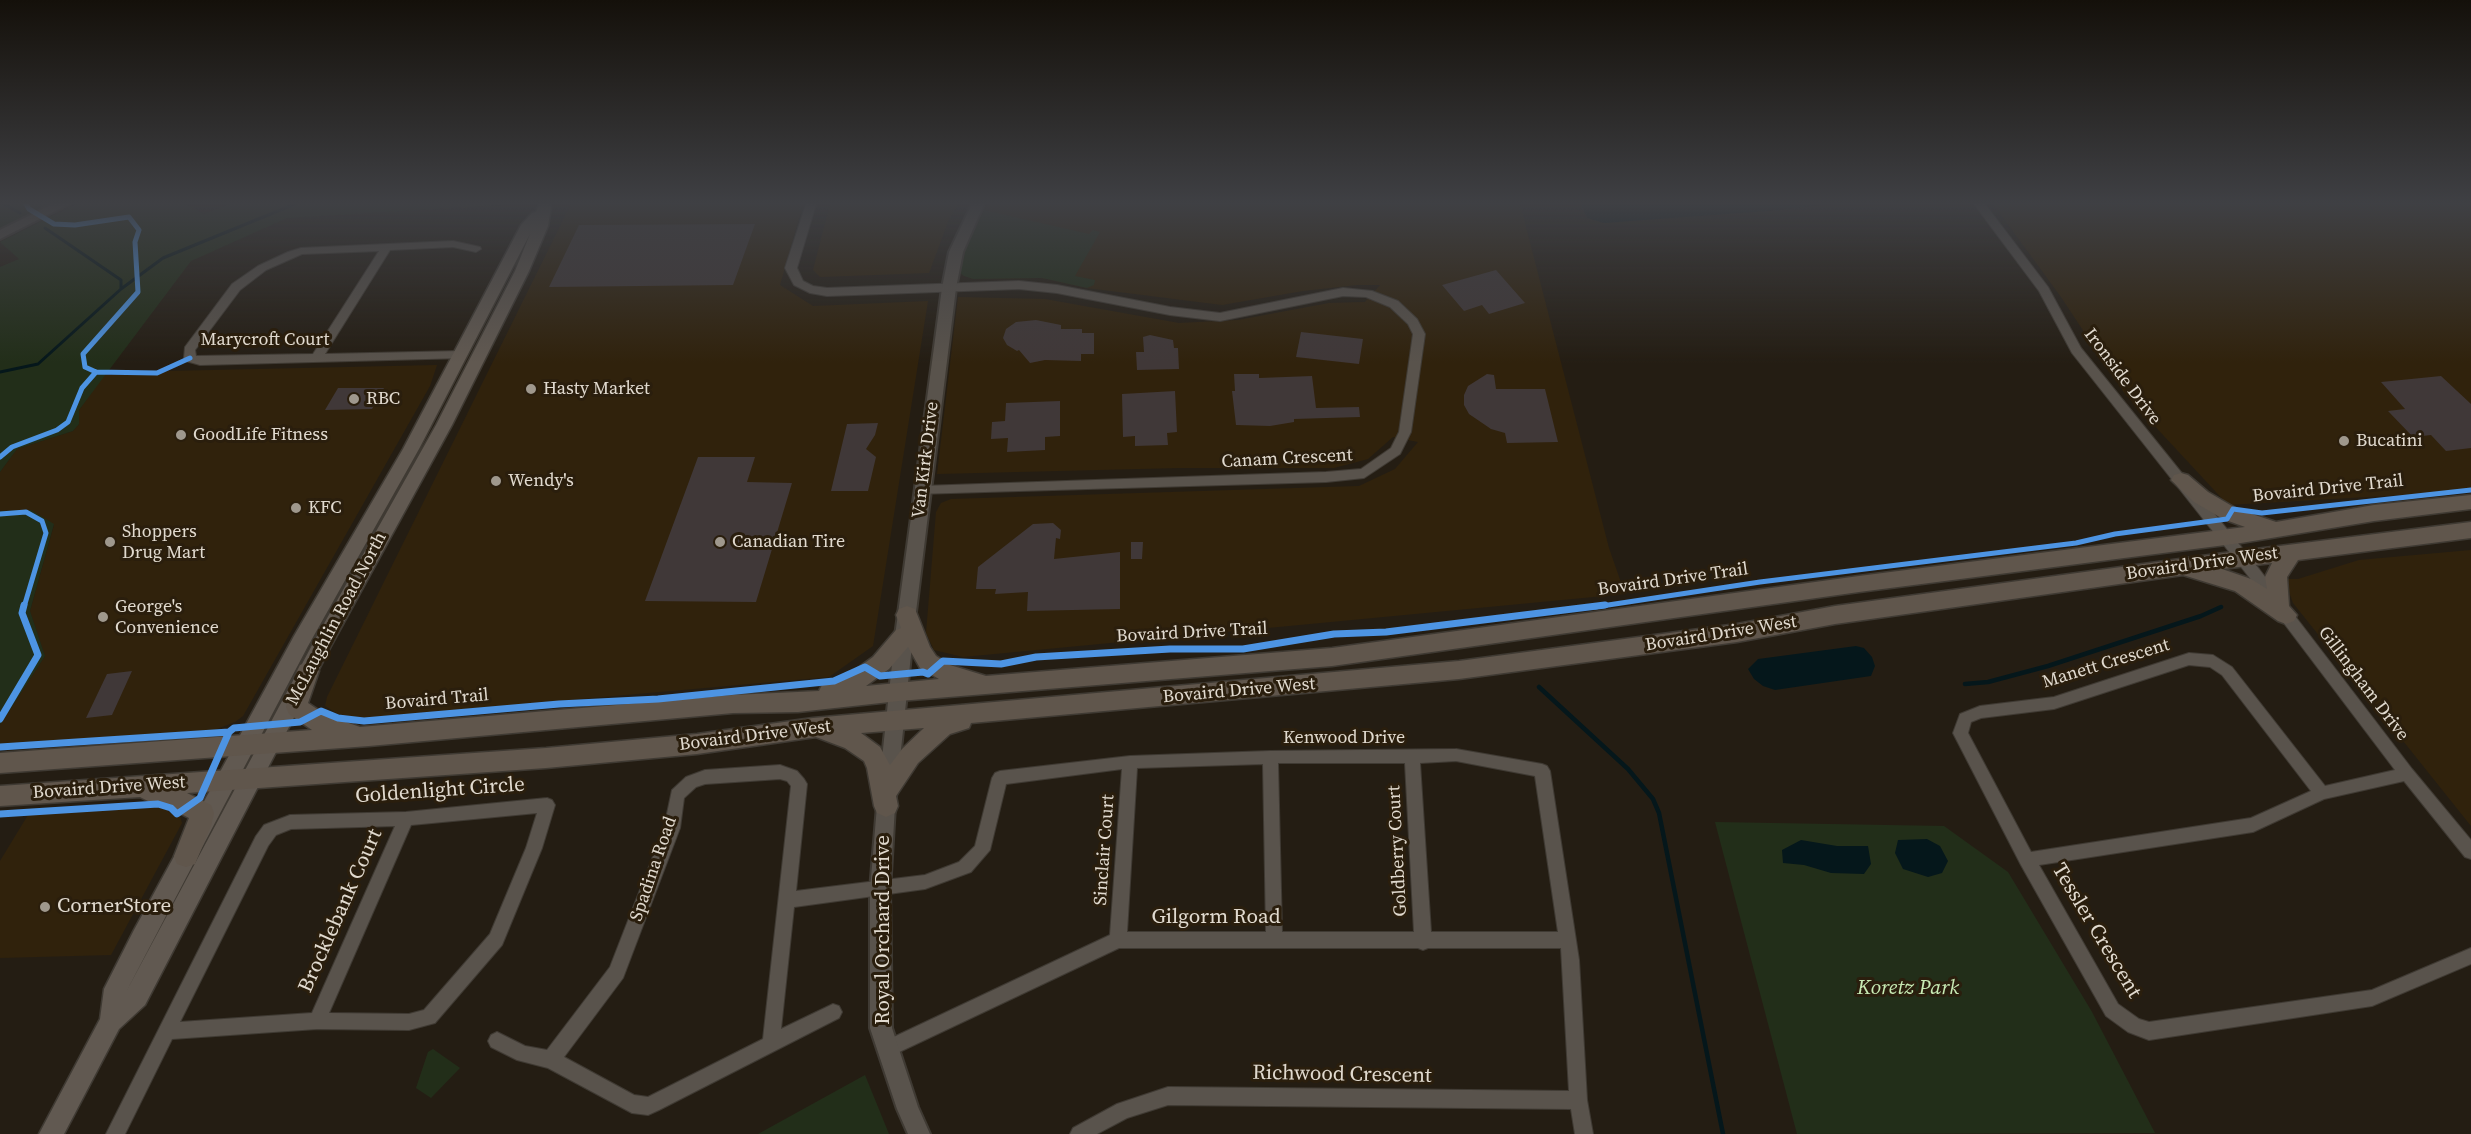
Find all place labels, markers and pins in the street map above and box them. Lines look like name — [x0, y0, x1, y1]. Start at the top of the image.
place label: Hasty Market — [543, 378, 650, 400]
marker: Hasty Market — [524, 382, 538, 396]
place label: RBC — [366, 388, 400, 410]
marker: RBC — [347, 392, 361, 406]
place label: GoodLife Fitness — [193, 424, 328, 446]
marker: GoodLife Fitness — [174, 428, 188, 442]
place label: Bucatini — [2356, 430, 2423, 452]
marker: Bucatini — [2337, 434, 2351, 448]
place label: Wendy's — [508, 470, 574, 492]
marker: Wendy's — [489, 474, 503, 488]
place label: KFC — [308, 497, 342, 519]
marker: KFC — [289, 501, 303, 515]
place label: Shoppers Drug Mart — [122, 521, 205, 564]
place label: Canadian Tire — [732, 531, 845, 553]
marker: Shoppers Drug Mart — [103, 535, 117, 549]
marker: Canadian Tire — [713, 535, 727, 549]
place label: George's Convenience — [115, 596, 219, 638]
marker: George's Convenience — [96, 610, 110, 624]
place label: CornerStore — [57, 894, 171, 920]
marker: CornerStore — [38, 900, 52, 914]

